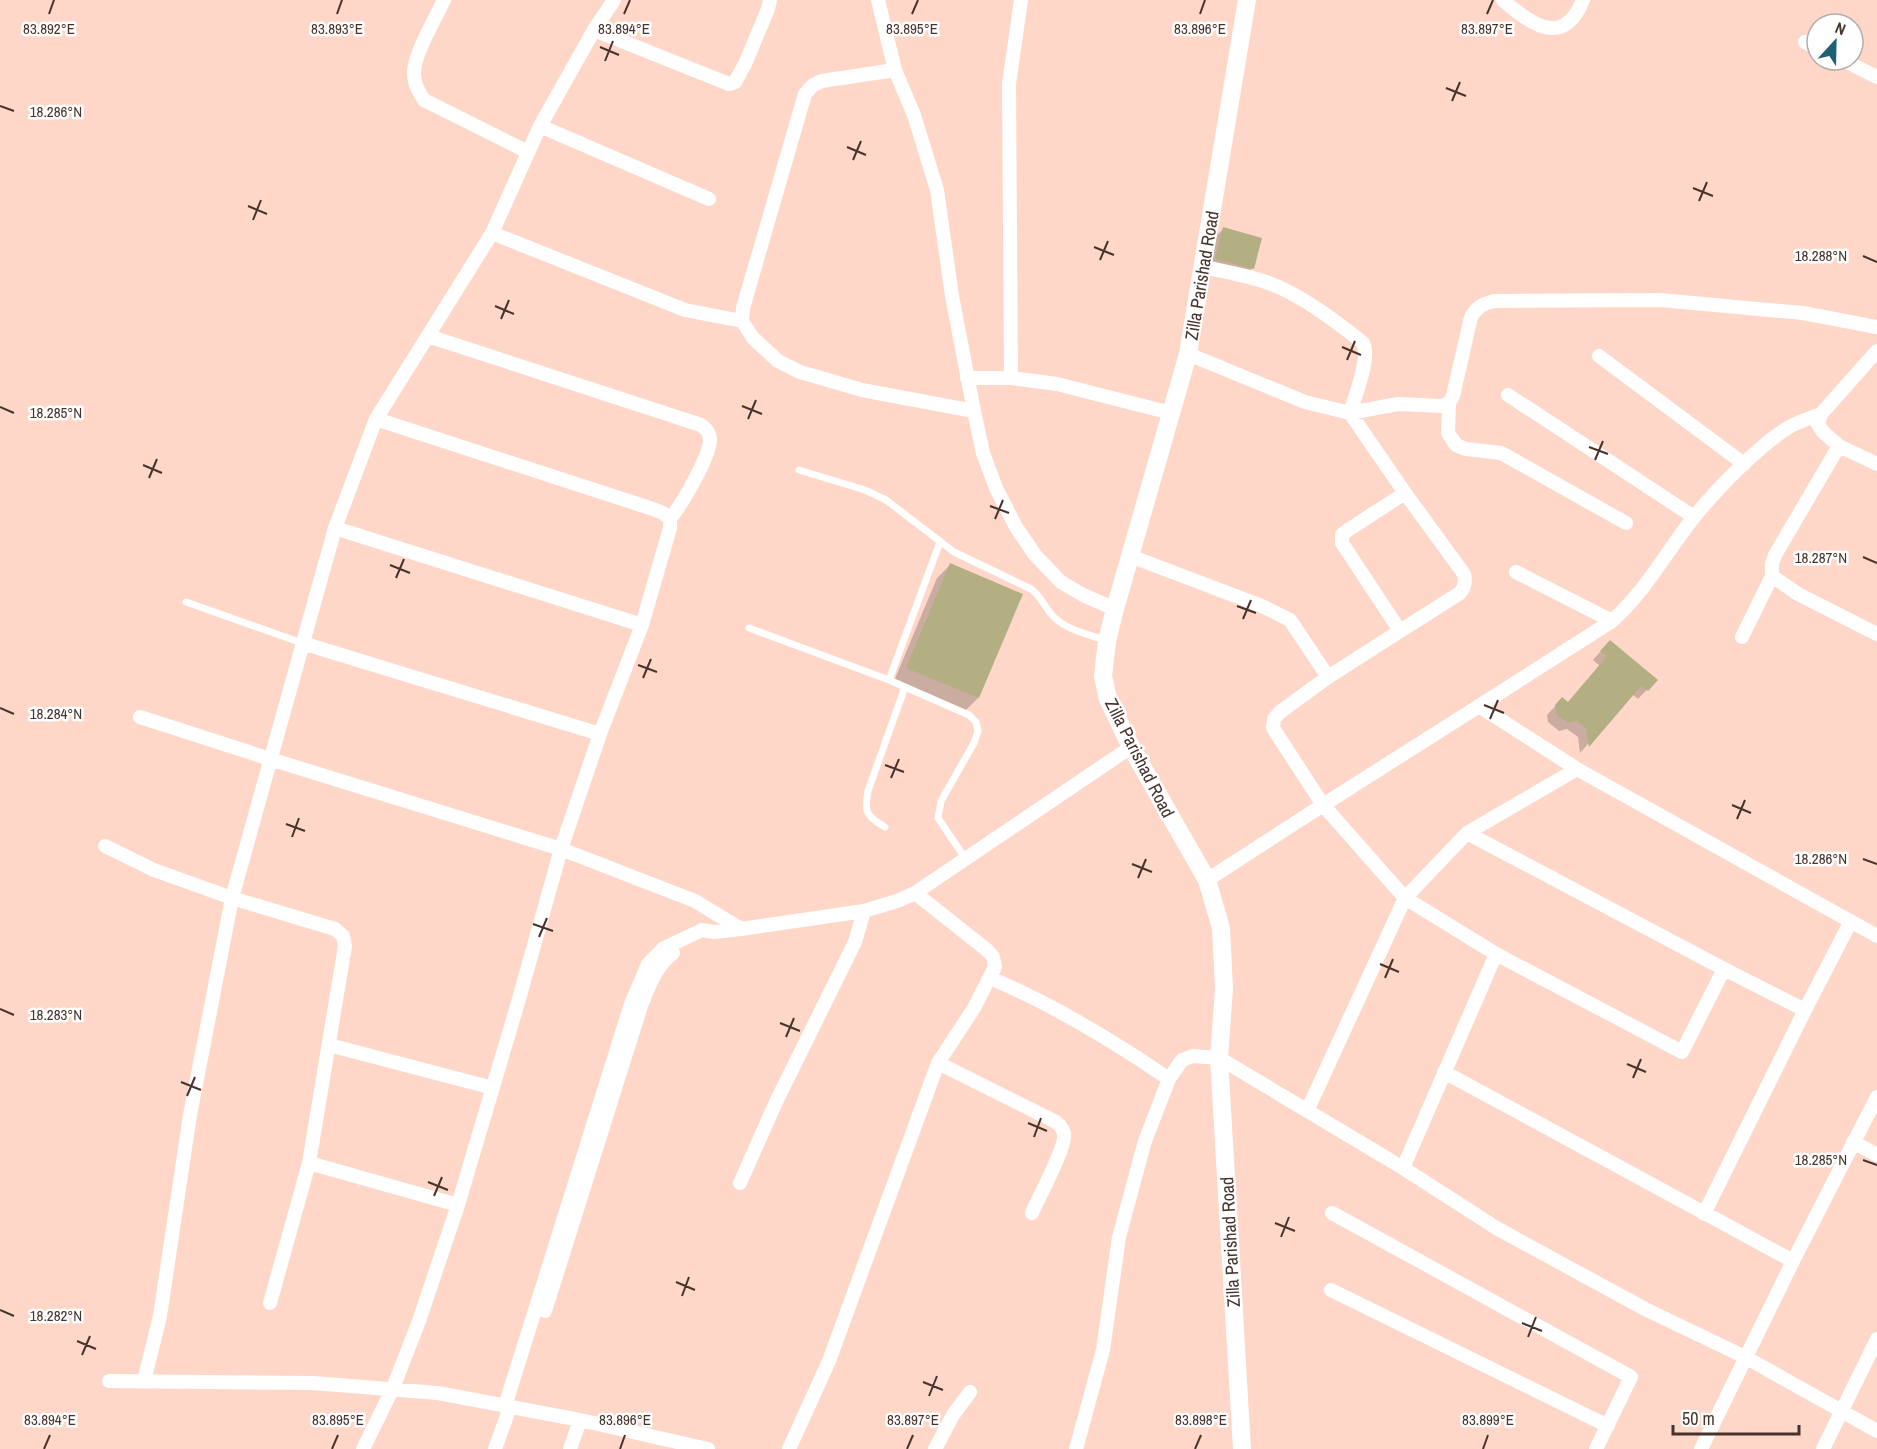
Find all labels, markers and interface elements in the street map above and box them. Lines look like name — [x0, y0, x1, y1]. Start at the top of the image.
north arrow — [1805, 12, 1865, 72]
text: N — [1832, 16, 1849, 40]
text: 83.892°E — [23, 18, 75, 39]
text: 83.893°E — [311, 18, 363, 39]
text: 83.894°E — [598, 18, 650, 39]
text: 83.895°E — [886, 18, 938, 39]
text: 83.896°E — [1174, 18, 1226, 39]
text: 83.897°E — [1461, 18, 1513, 39]
text: 18.286°N — [30, 101, 82, 122]
street label: Zilla Parishad Road — [1178, 209, 1224, 342]
text: 18.288°N — [1795, 245, 1847, 266]
text: 18.285°N — [30, 402, 82, 423]
text: 18.287°N — [1795, 547, 1847, 568]
street label: Zilla Parishad Road — [1099, 694, 1181, 822]
text: 18.284°N — [30, 703, 82, 724]
text: 18.286°N — [1795, 848, 1847, 869]
text: 18.283°N — [30, 1004, 82, 1025]
text: 18.285°N — [1795, 1149, 1847, 1170]
street label: Zilla Parishad Road — [1214, 1176, 1246, 1308]
text: 18.282°N — [30, 1305, 82, 1326]
scale bar — [1673, 1398, 1799, 1436]
text: 50 m — [1682, 1406, 1715, 1431]
text: 83.894°E — [24, 1409, 76, 1430]
text: 83.895°E — [312, 1409, 364, 1430]
text: 83.896°E — [599, 1409, 651, 1430]
text: 83.897°E — [887, 1409, 939, 1430]
text: 83.898°E — [1175, 1409, 1227, 1430]
text: 83.899°E — [1462, 1409, 1514, 1430]

